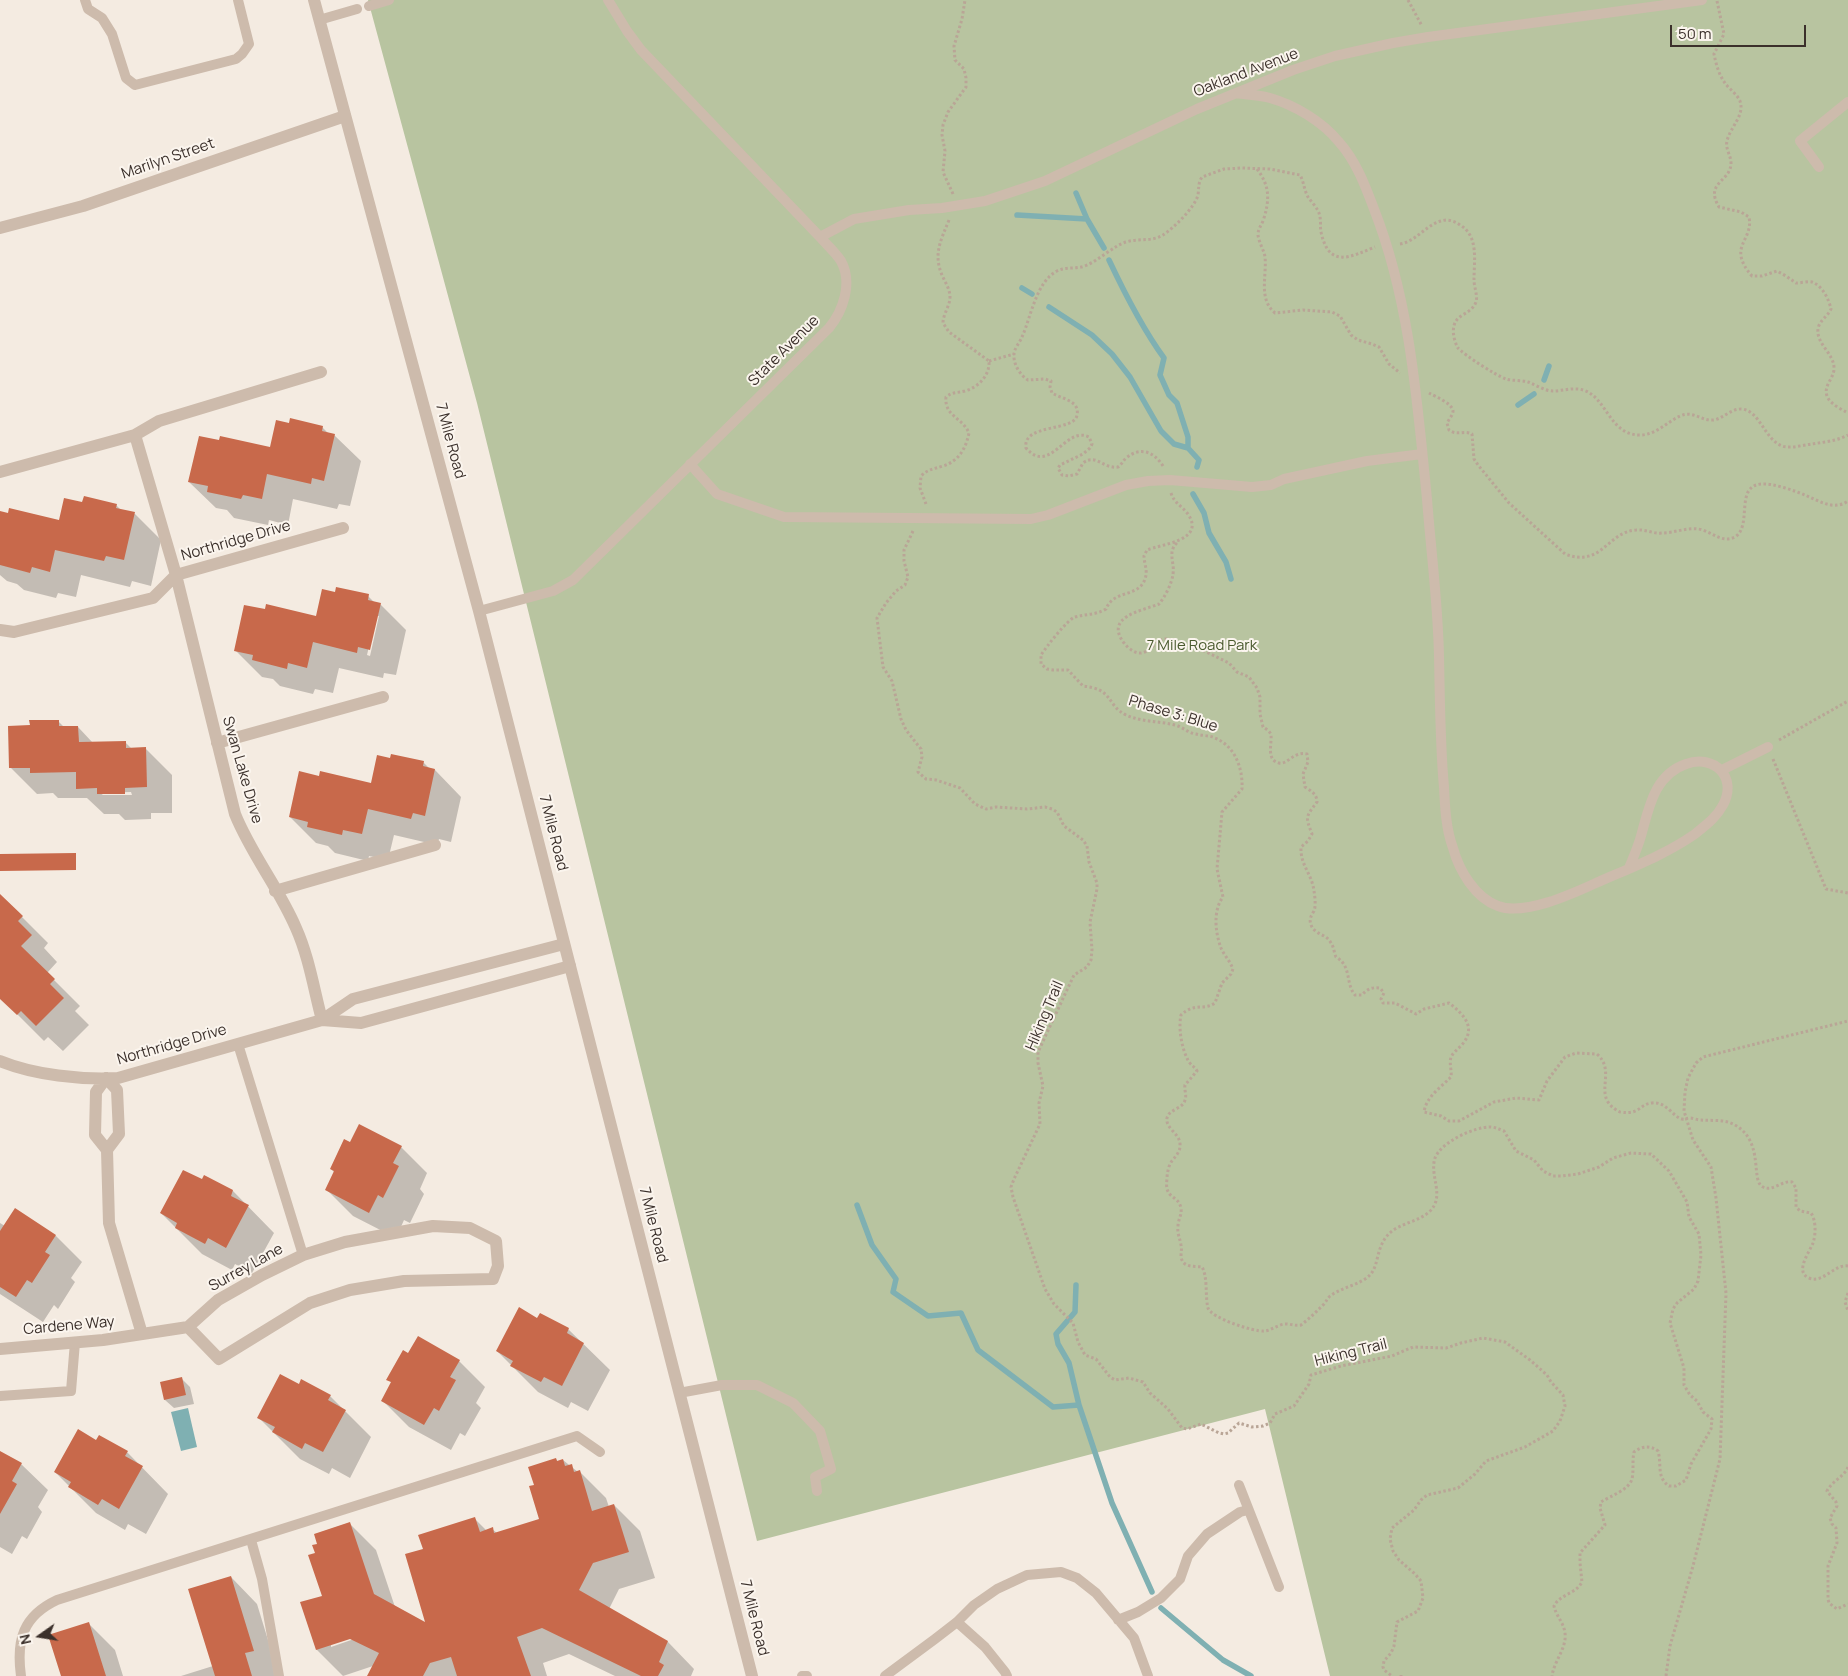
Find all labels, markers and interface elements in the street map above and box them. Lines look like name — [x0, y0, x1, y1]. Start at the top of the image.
scale bar — [1673, 15, 1809, 47]
text: 50 m — [1678, 23, 1712, 44]
street label: Oakland Avenue — [1191, 45, 1301, 101]
street label: Marilyn Street — [119, 135, 217, 183]
street label: State Avenue — [745, 312, 823, 390]
street label: 7 Mile Road — [431, 401, 469, 481]
street label: Northridge Drive — [179, 517, 293, 565]
park label: 7 Mile Road Park — [1147, 637, 1257, 655]
street label: Phase 3: Blue — [1126, 692, 1220, 736]
street label: Swan Lake Drive — [218, 714, 266, 826]
street label: 7 Mile Road — [535, 793, 571, 873]
street label: Hiking Trail — [1022, 978, 1068, 1054]
street label: Northridge Drive — [115, 1021, 229, 1069]
street label: 7 Mile Road — [635, 1185, 671, 1265]
street label: Surrey Lane — [206, 1240, 286, 1296]
street label: Cardene Way — [23, 1313, 115, 1339]
street label: Hiking Trail — [1313, 1335, 1389, 1371]
street label: 7 Mile Road — [736, 1578, 772, 1658]
north arrow — [15, 1611, 65, 1661]
text: N — [15, 1632, 35, 1647]

